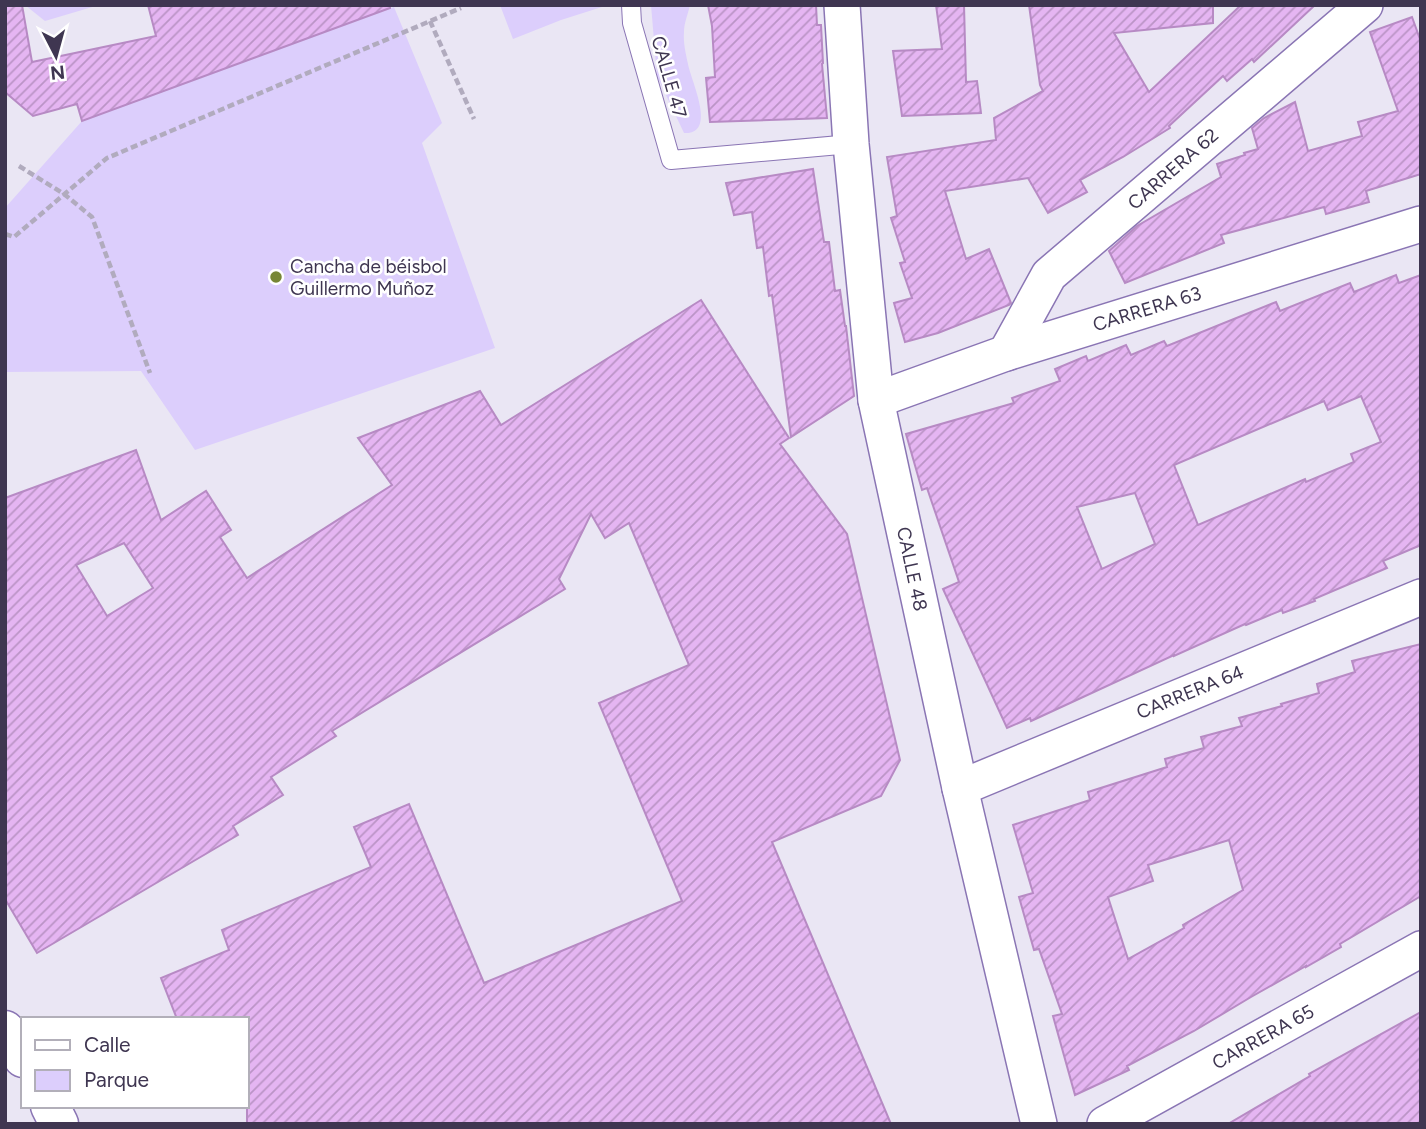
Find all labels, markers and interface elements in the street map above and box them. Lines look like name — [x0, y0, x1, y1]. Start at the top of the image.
north arrow — [21, 21, 91, 91]
street label: CALLE 47 — [646, 33, 692, 121]
text: N — [49, 60, 66, 85]
street label: CARRERA 62 — [1123, 123, 1223, 215]
place label: Cancha de béisbol Guillermo Muñoz — [290, 255, 447, 300]
marker: Cancha de béisbol Guillermo Muñoz — [268, 269, 284, 285]
street label: CARRERA 63 — [1090, 282, 1204, 336]
street label: CALLE 48 — [892, 525, 932, 613]
street label: CARRERA 64 — [1133, 660, 1247, 724]
street label: CARRERA 65 — [1208, 1000, 1318, 1074]
legend — [21, 1017, 248, 1108]
text: Calle — [84, 1032, 131, 1057]
text: Parque — [84, 1067, 149, 1092]

